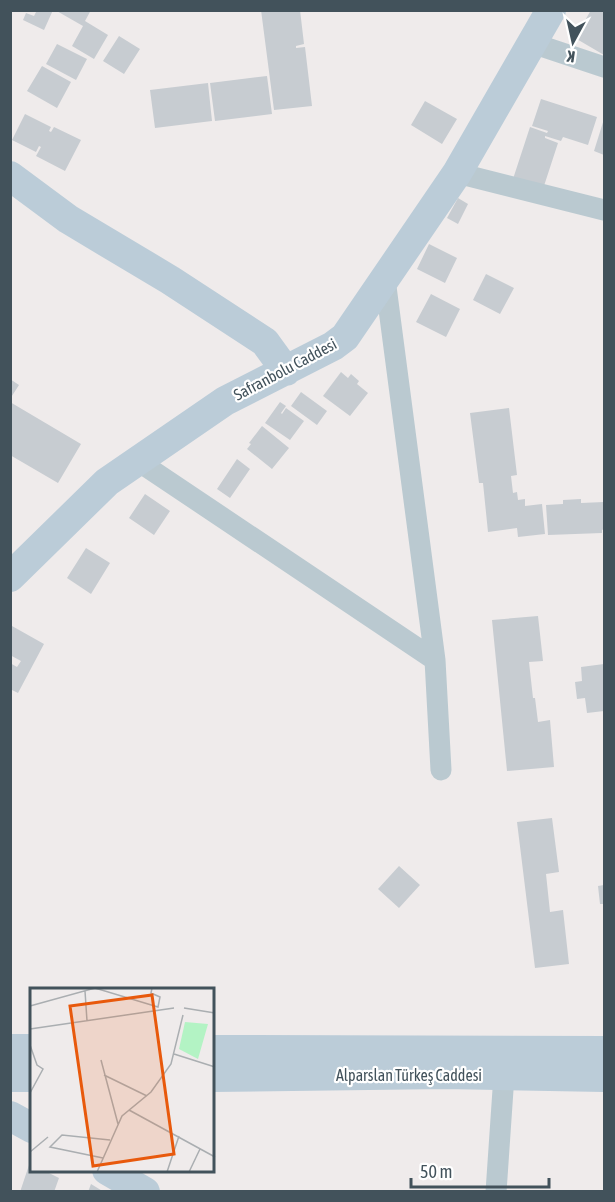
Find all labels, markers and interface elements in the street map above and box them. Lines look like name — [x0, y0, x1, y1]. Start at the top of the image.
north arrow — [543, 12, 603, 72]
text: K — [566, 47, 576, 66]
street label: Safranbolu Caddesi — [231, 334, 339, 404]
inset map — [30, 988, 214, 1172]
street label: Alparslan Türkeş Caddesi — [336, 1066, 482, 1085]
scale bar — [411, 1151, 549, 1189]
text: 50 m — [420, 1161, 452, 1182]

